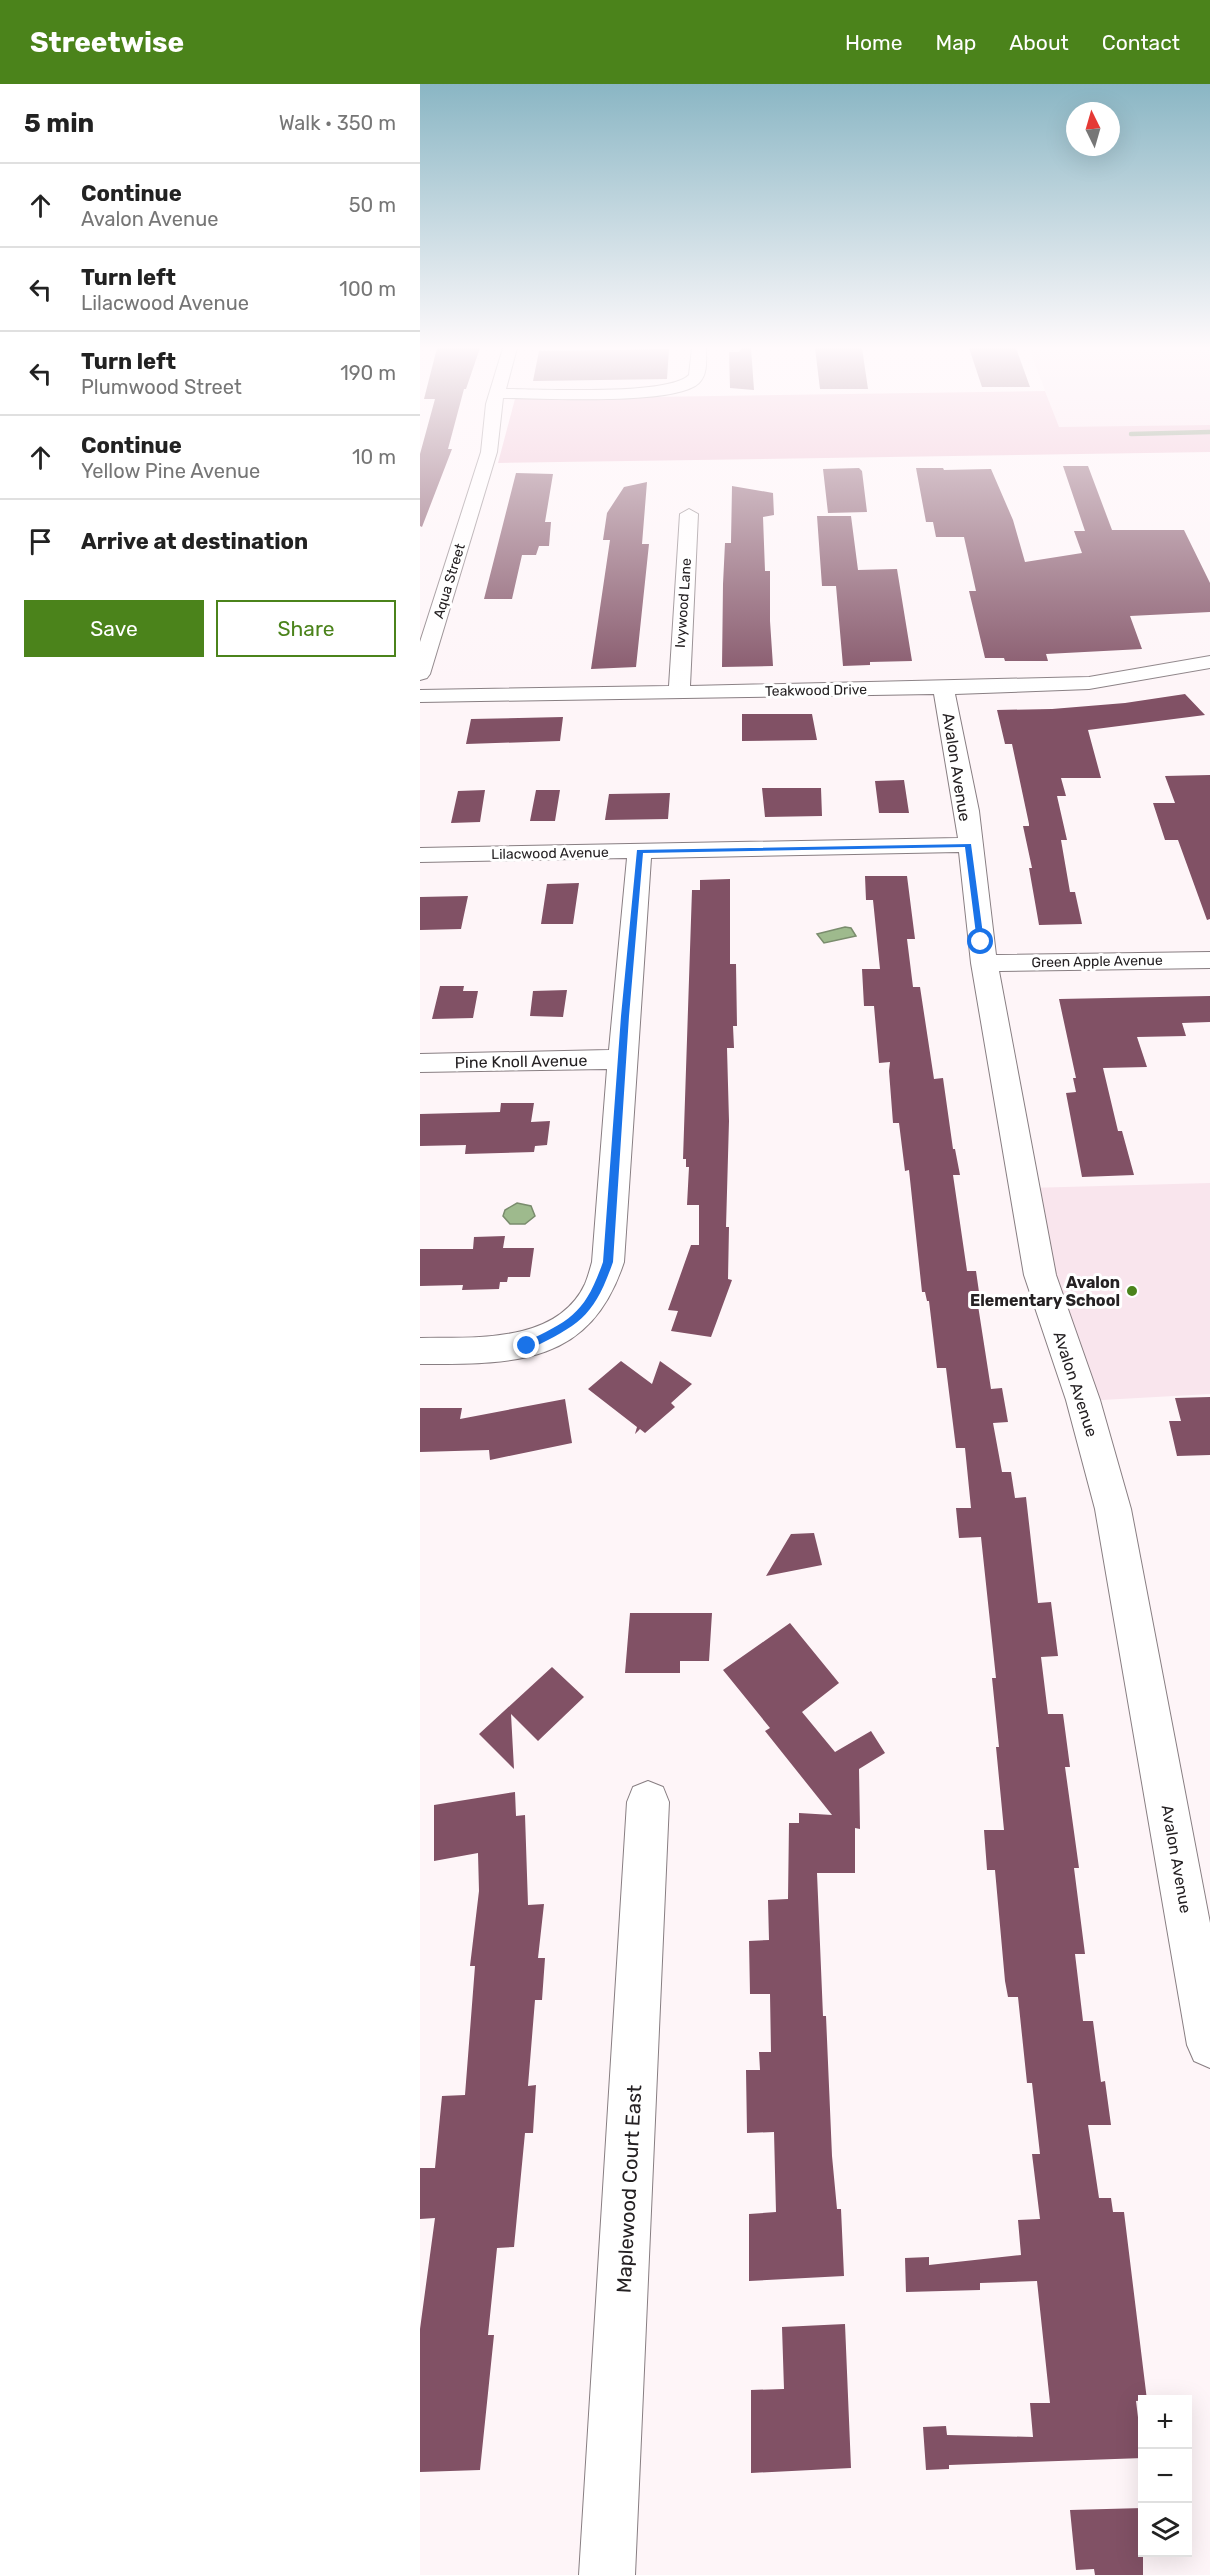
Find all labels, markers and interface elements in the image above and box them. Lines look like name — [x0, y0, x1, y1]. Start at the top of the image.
text: Streetwise — [30, 26, 184, 59]
text: Home — [845, 30, 902, 55]
text: Map — [935, 30, 976, 55]
text: About — [1009, 30, 1069, 55]
text: Contact — [1102, 30, 1180, 55]
north arrow — [1066, 102, 1120, 156]
text: 5 min — [24, 108, 94, 139]
text: Walk · 350 m — [279, 111, 396, 135]
text: Continue — [81, 180, 182, 207]
icon: ahead — [24, 189, 57, 222]
text: 50 m — [349, 193, 396, 217]
text: Avalon Avenue — [81, 207, 218, 231]
text: Turn left — [81, 264, 176, 291]
icon: left — [24, 273, 57, 306]
text: 100 m — [339, 277, 396, 301]
text: Lilacwood Avenue — [81, 291, 249, 315]
text: Turn left — [81, 348, 176, 375]
icon: left — [24, 357, 57, 390]
text: 190 m — [340, 361, 396, 385]
text: Plumwood Street — [81, 375, 242, 399]
text: Continue — [81, 432, 182, 459]
icon: ahead — [24, 441, 57, 474]
text: 10 m — [352, 445, 396, 469]
text: Yellow Pine Avenue — [81, 459, 260, 483]
icon: arrive — [24, 525, 57, 558]
text: Arrive at destination — [81, 528, 308, 555]
street label: Aqua Street — [430, 541, 469, 621]
street label: Ivywood Lane — [672, 557, 695, 649]
button: Save — [24, 600, 204, 657]
button: Share — [216, 600, 396, 657]
street label: Teakwood Drive — [765, 681, 867, 700]
street label: Avalon Avenue — [939, 711, 974, 823]
street label: Lilacwood Avenue — [491, 844, 609, 863]
route start — [967, 928, 993, 954]
street label: Green Apple Avenue — [1031, 952, 1163, 971]
street label: Pine Knoll Avenue — [455, 1051, 587, 1072]
place label: Avalon Elementary School — [970, 1273, 1120, 1310]
marker: Avalon Elementary School — [1125, 1284, 1139, 1298]
street label: Avalon Avenue — [1050, 1329, 1102, 1439]
route end — [513, 1332, 539, 1358]
street label: Avalon Avenue — [1158, 1803, 1195, 1915]
street label: Maplewood Court East — [612, 2084, 646, 2294]
map controls — [1138, 2395, 1192, 2557]
button: + — [1138, 2395, 1192, 2449]
button: − — [1138, 2449, 1192, 2503]
button: layers — [1138, 2503, 1192, 2557]

